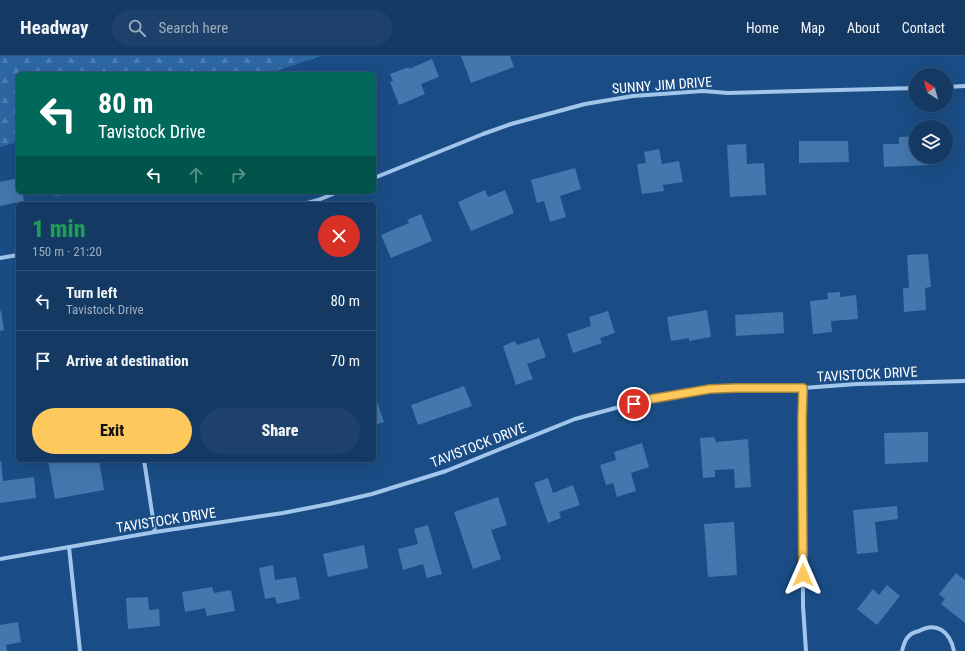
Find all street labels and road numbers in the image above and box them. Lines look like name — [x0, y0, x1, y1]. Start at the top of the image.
street label: SUNNY JIM DRIVE — [611, 74, 713, 96]
street label: TAVISTOCK DRIVE — [816, 363, 918, 385]
street label: TAVISTOCK DRIVE — [428, 419, 528, 471]
street label: TAVISTOCK DRIVE — [115, 504, 217, 536]

